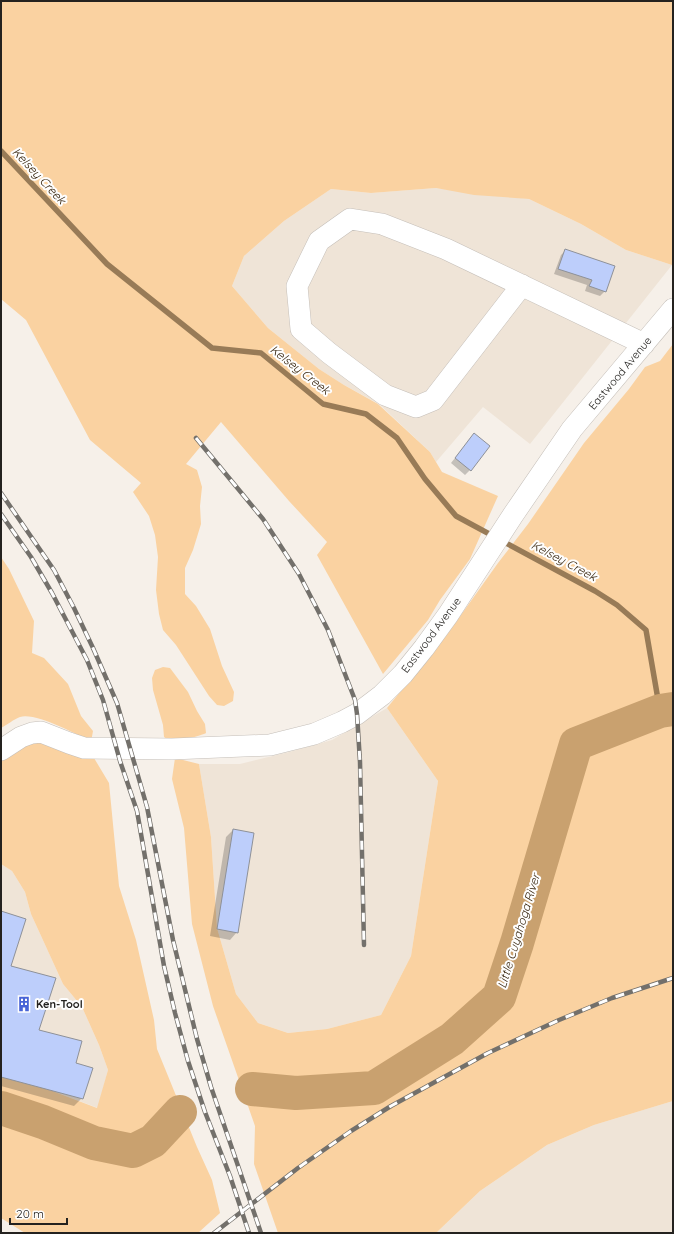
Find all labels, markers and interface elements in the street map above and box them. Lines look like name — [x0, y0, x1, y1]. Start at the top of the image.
water label: Kelsey Creek — [9, 144, 70, 208]
street label: Eastwood Avenue — [585, 334, 655, 412]
water label: Kelsey Creek — [267, 342, 335, 399]
water label: Kelsey Creek — [529, 537, 601, 585]
street label: Eastwood Avenue — [398, 594, 464, 676]
water label: Little Cuyahoga River — [494, 871, 543, 990]
building icon: Ken-Tool — [15, 995, 33, 1013]
place label: Ken-Tool — [36, 997, 83, 1011]
scale bar — [10, 1200, 67, 1226]
text: 20 m — [16, 1206, 44, 1221]

